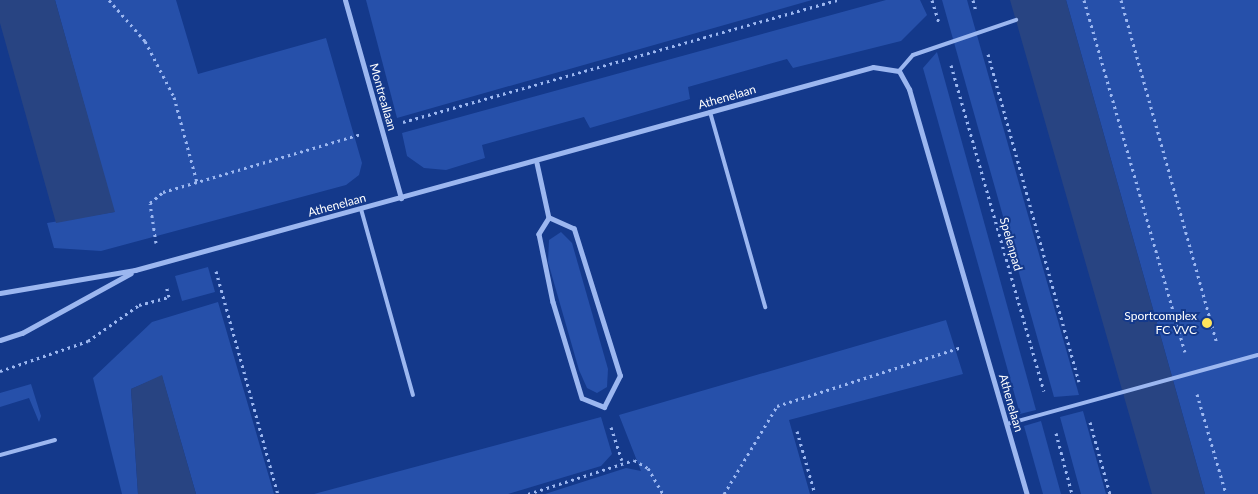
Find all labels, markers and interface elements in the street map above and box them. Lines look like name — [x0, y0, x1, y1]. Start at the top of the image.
street label: Montreallaan — [367, 62, 399, 132]
street label: Athenelaan — [696, 82, 758, 112]
street label: Athenelaan — [306, 190, 368, 220]
street label: Spelenpad — [997, 216, 1025, 272]
place label: Sportcomplex FC VVC — [1124, 309, 1197, 337]
marker: Sportcomplex FC VVC — [1201, 317, 1213, 329]
street label: Athenelaan — [996, 372, 1026, 434]

